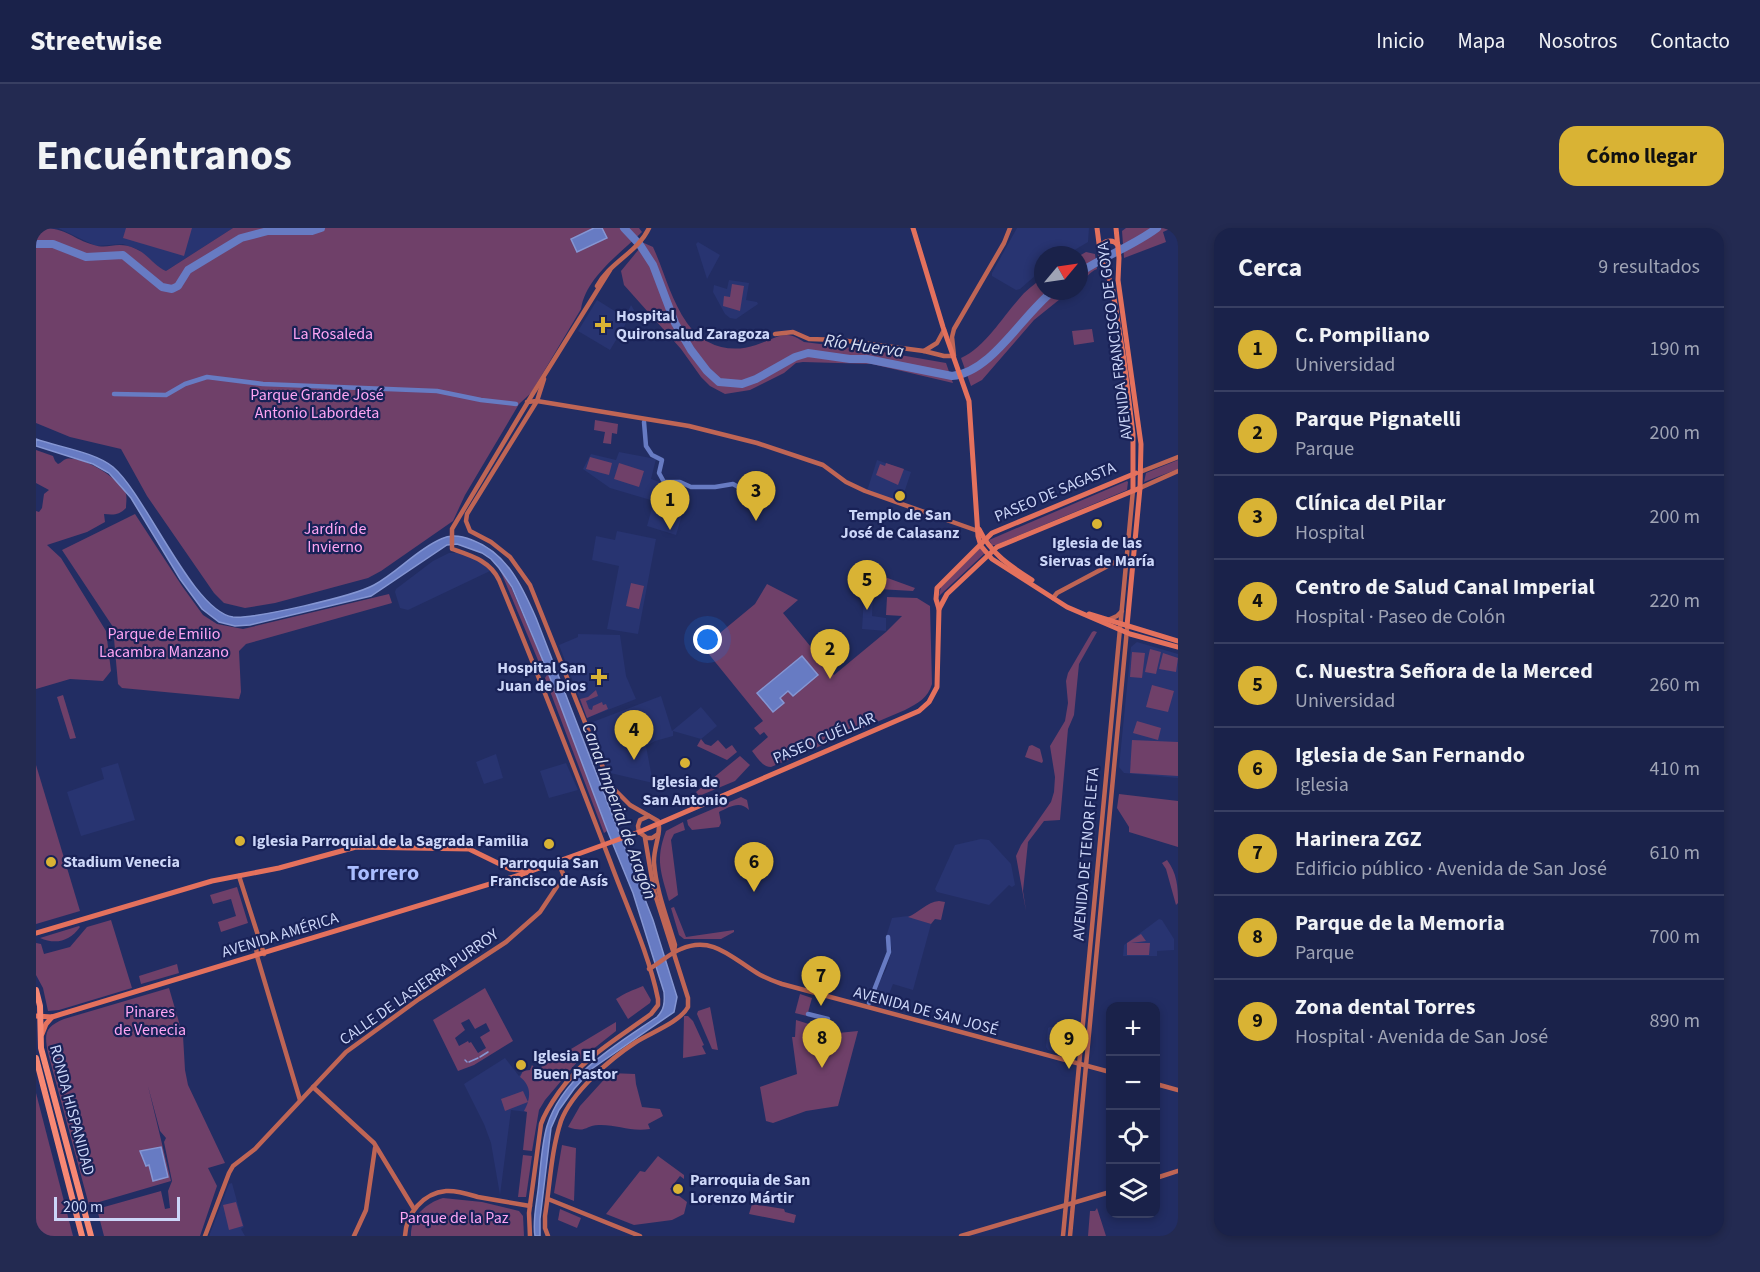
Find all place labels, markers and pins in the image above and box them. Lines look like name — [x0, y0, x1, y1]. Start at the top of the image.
place label: Hospital Quironsalud Zaragoza — [616, 305, 770, 345]
marker: Hospital Quironsalud Zaragoza — [594, 316, 612, 334]
pin: 3 — [736, 472, 776, 521]
pin: 1 — [650, 480, 690, 530]
marker: Templo de San José de Calasanz — [893, 489, 907, 503]
place label: Templo de San José de Calasanz — [841, 504, 959, 544]
marker: Iglesia de las Siervas de María — [1090, 517, 1104, 531]
place label: Iglesia de las Siervas de María — [1039, 532, 1155, 572]
pin: 5 — [848, 560, 886, 610]
pin: 2 — [810, 630, 850, 679]
place label: Hospital San Juan de Dios — [497, 657, 586, 697]
marker: Hospital San Juan de Dios — [590, 668, 608, 686]
pin: 4 — [614, 710, 654, 760]
marker: Iglesia de San Antonio — [678, 756, 692, 770]
place label: Iglesia de San Antonio — [642, 771, 728, 811]
place label: Iglesia Parroquial de la Sagrada Familia — [252, 830, 529, 852]
marker: Iglesia Parroquial de la Sagrada Familia — [233, 834, 247, 848]
marker: Parroquia San Francisco de Asís — [542, 837, 556, 851]
pin: 6 — [734, 842, 774, 892]
place label: Stadium Venecia — [63, 851, 180, 873]
place label: Parroquia San Francisco de Asís — [490, 852, 608, 892]
marker: Stadium Venecia — [44, 855, 58, 869]
pin: 7 — [802, 956, 840, 1006]
pin: 8 — [802, 1018, 842, 1068]
pin: 9 — [1050, 1020, 1088, 1069]
place label: Iglesia El Buen Pastor — [533, 1045, 618, 1085]
marker: Iglesia El Buen Pastor — [514, 1058, 528, 1072]
place label: Parroquia de San Lorenzo Mártir — [690, 1169, 810, 1209]
marker: Parroquia de San Lorenzo Mártir — [671, 1182, 685, 1196]

